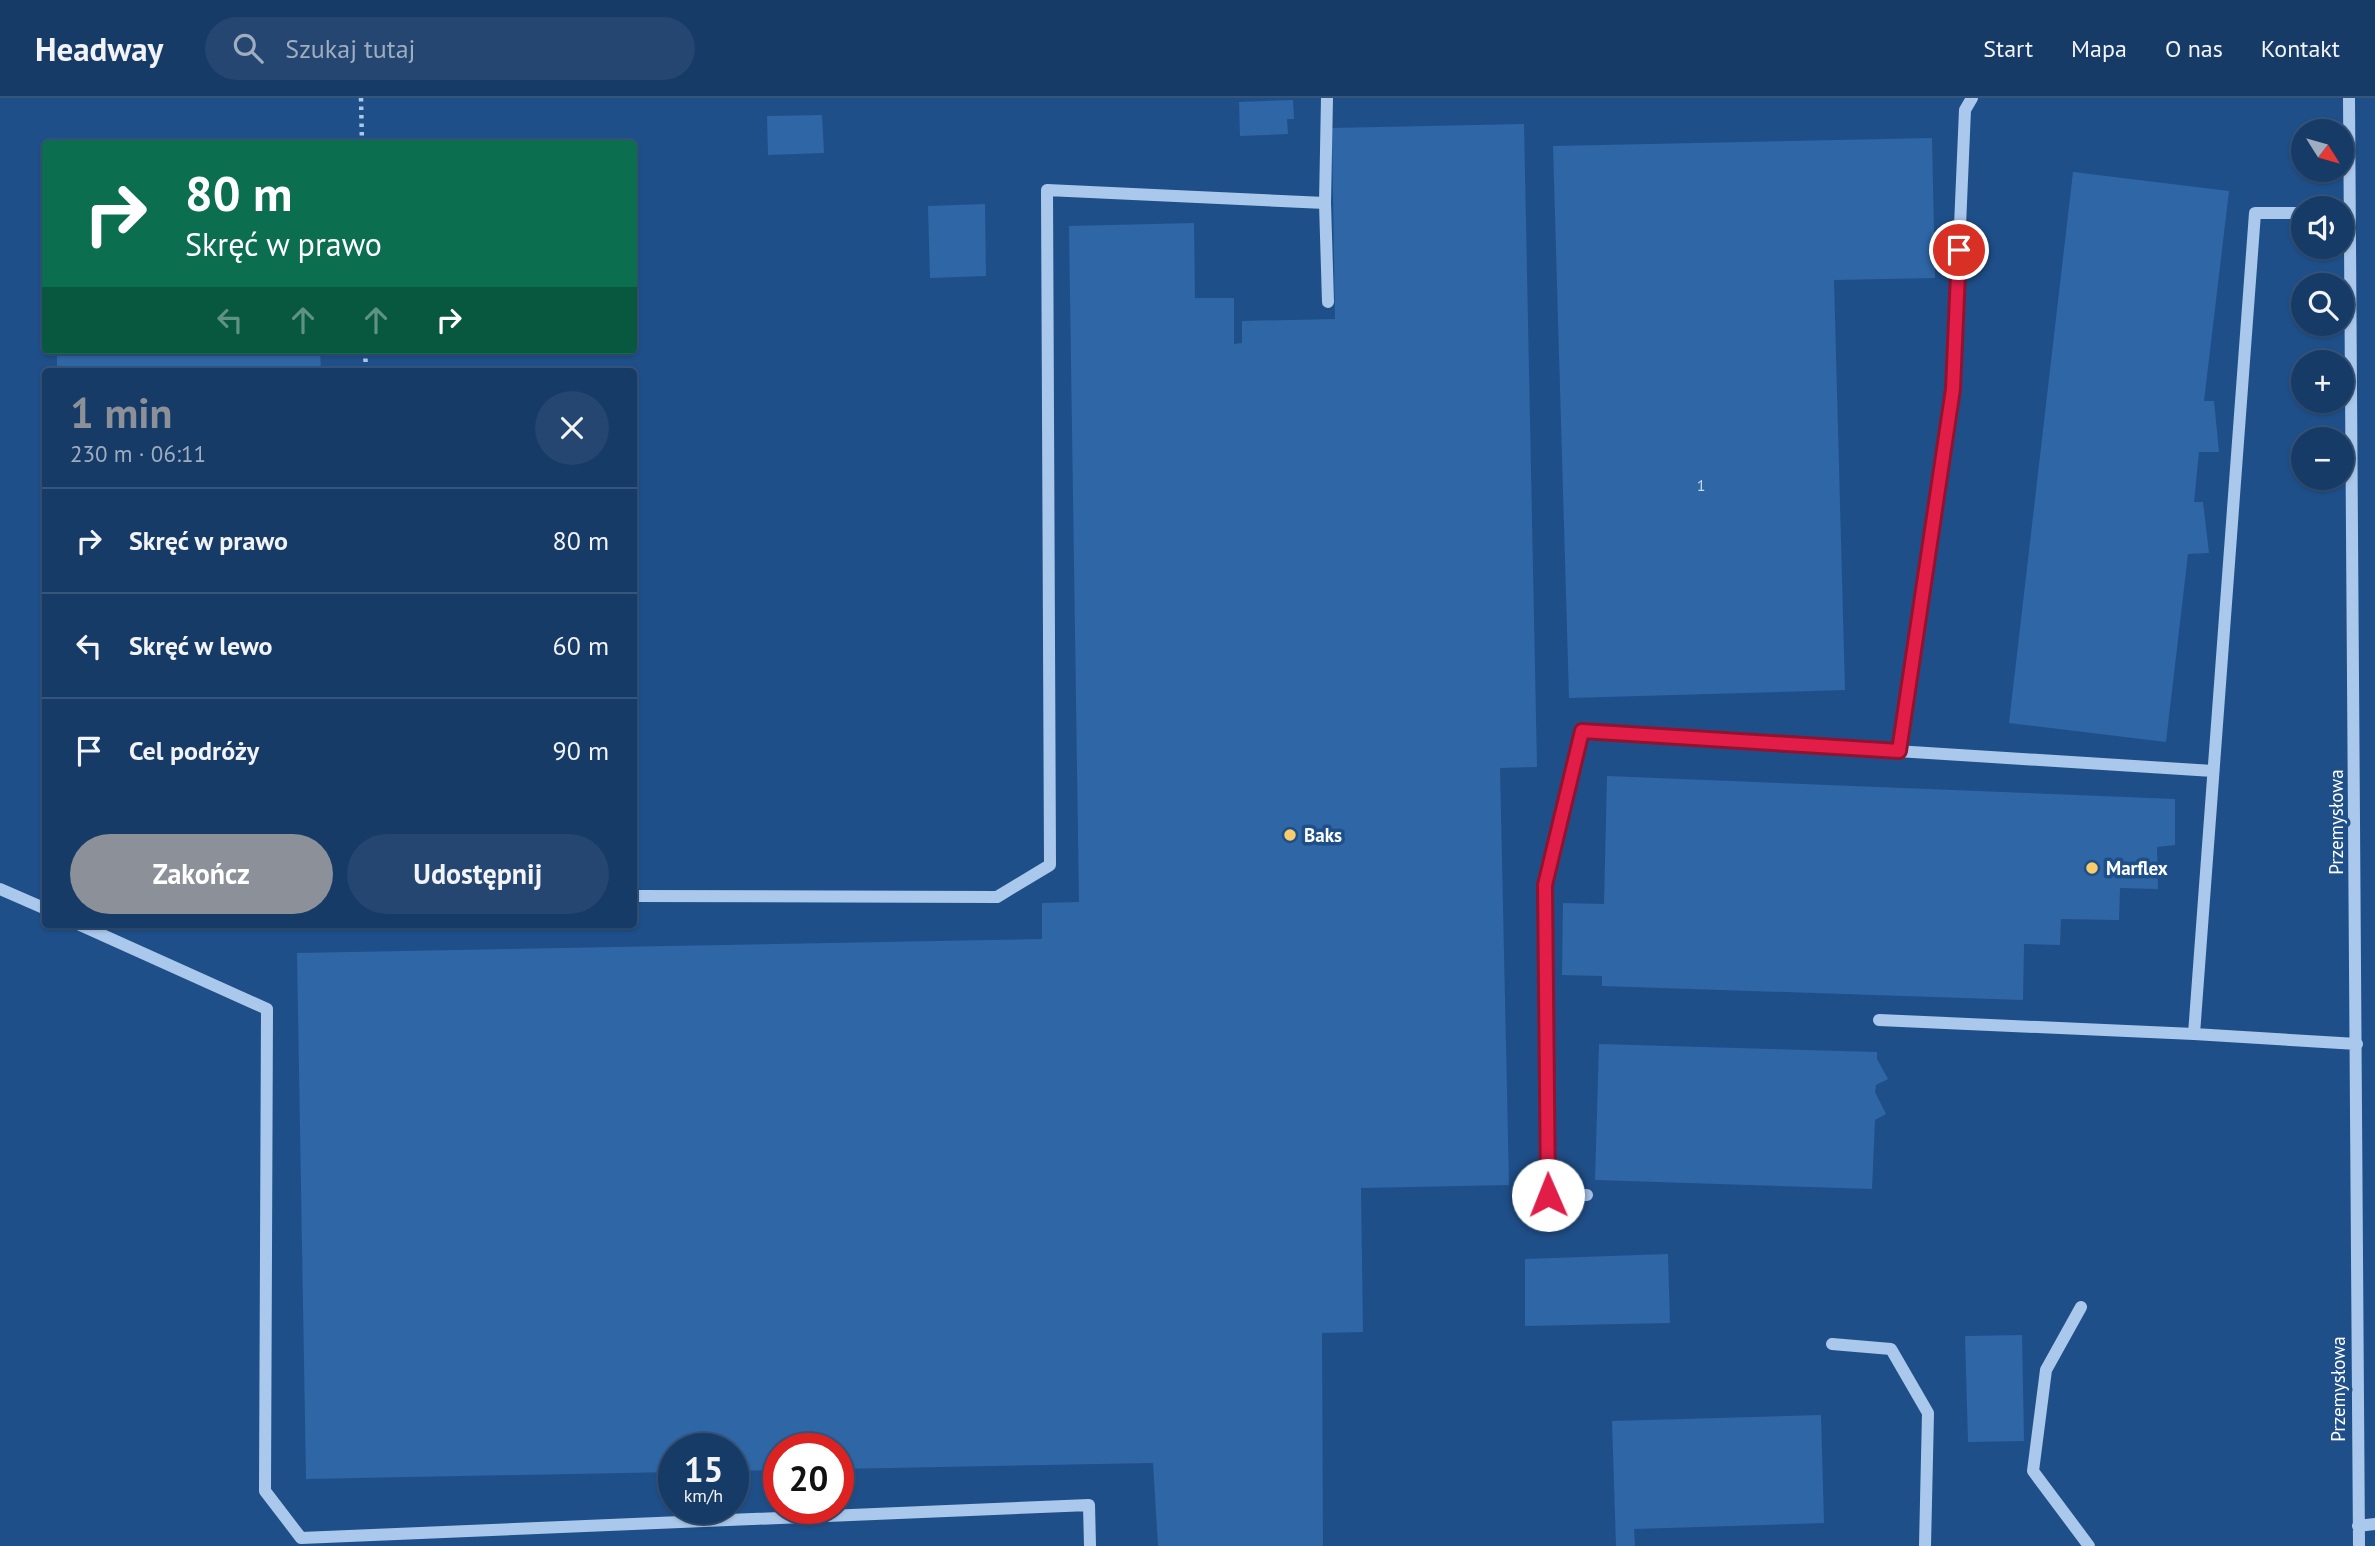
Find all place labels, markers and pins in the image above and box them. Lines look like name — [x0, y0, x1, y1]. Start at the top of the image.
pin — [1929, 220, 1989, 280]
place label: Baks — [1304, 823, 1342, 847]
marker: Baks — [1282, 827, 1298, 843]
place label: Marflex — [2106, 856, 2168, 880]
marker: Marflex — [2084, 860, 2100, 876]

